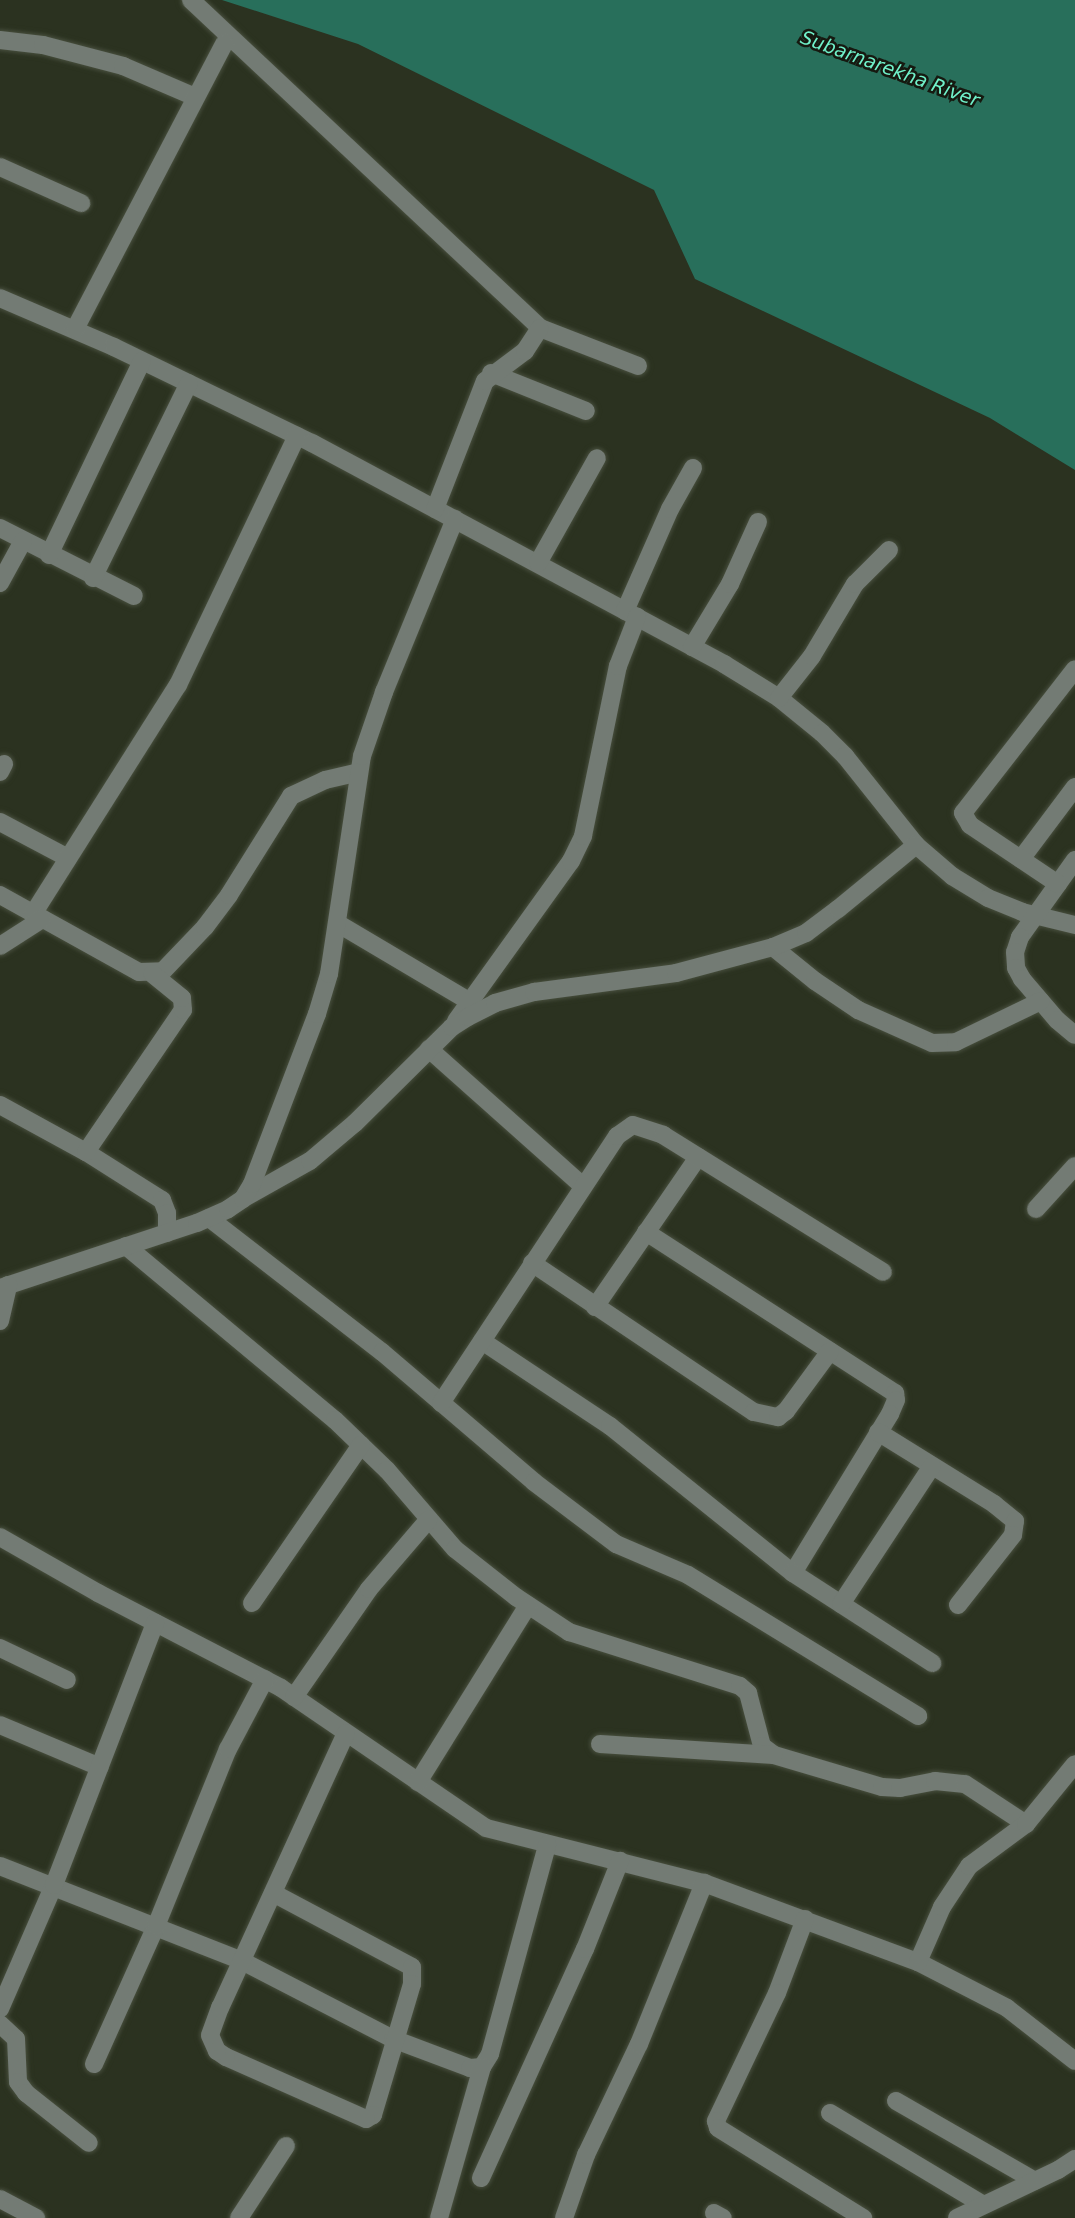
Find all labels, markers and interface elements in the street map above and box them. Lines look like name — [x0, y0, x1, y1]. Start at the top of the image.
water label: Subarnarekha River — [797, 26, 983, 112]

